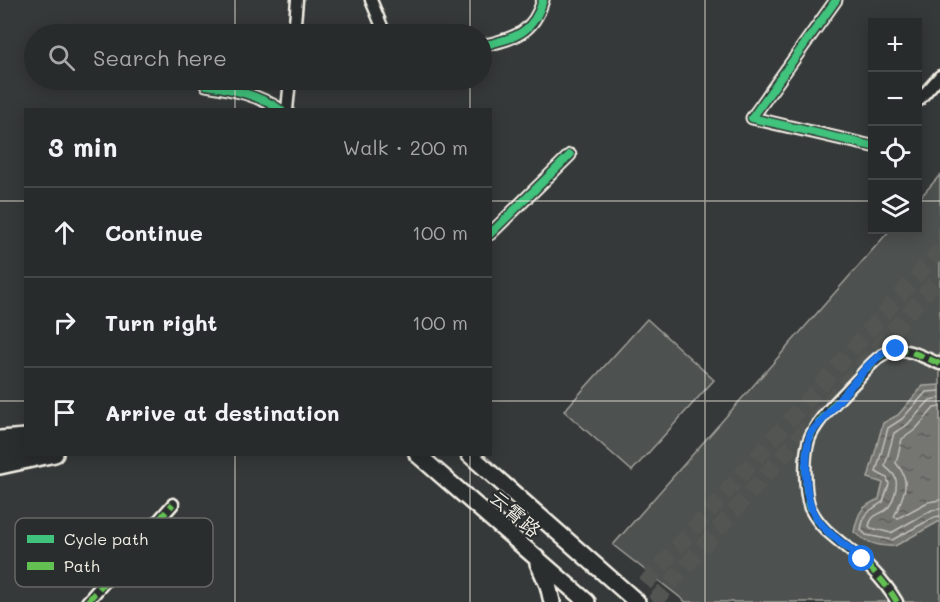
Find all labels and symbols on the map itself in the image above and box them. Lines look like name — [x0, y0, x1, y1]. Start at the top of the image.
route end — [882, 335, 908, 361]
street label: 云霄路 — [485, 484, 548, 543]
legend — [15, 518, 213, 587]
text: Cycle path — [64, 528, 148, 549]
route start — [848, 545, 874, 571]
text: Path — [64, 555, 100, 576]

